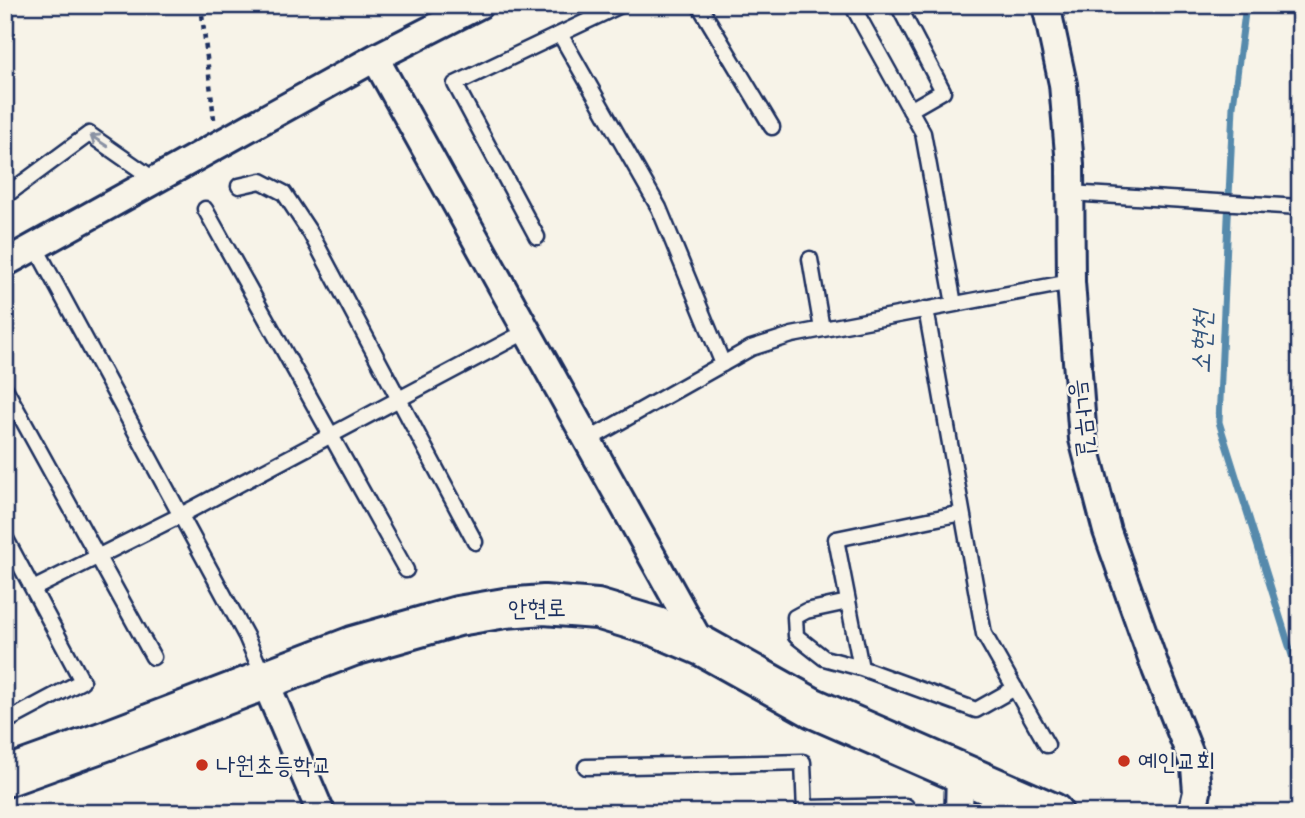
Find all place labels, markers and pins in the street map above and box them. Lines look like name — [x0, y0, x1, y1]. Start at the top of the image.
place label: 예인교회 — [1138, 745, 1215, 777]
place label: 나원초등학교 — [216, 749, 332, 781]
marker: 예인교회 — [1116, 753, 1132, 769]
marker: 나원초등학교 — [194, 757, 210, 773]

